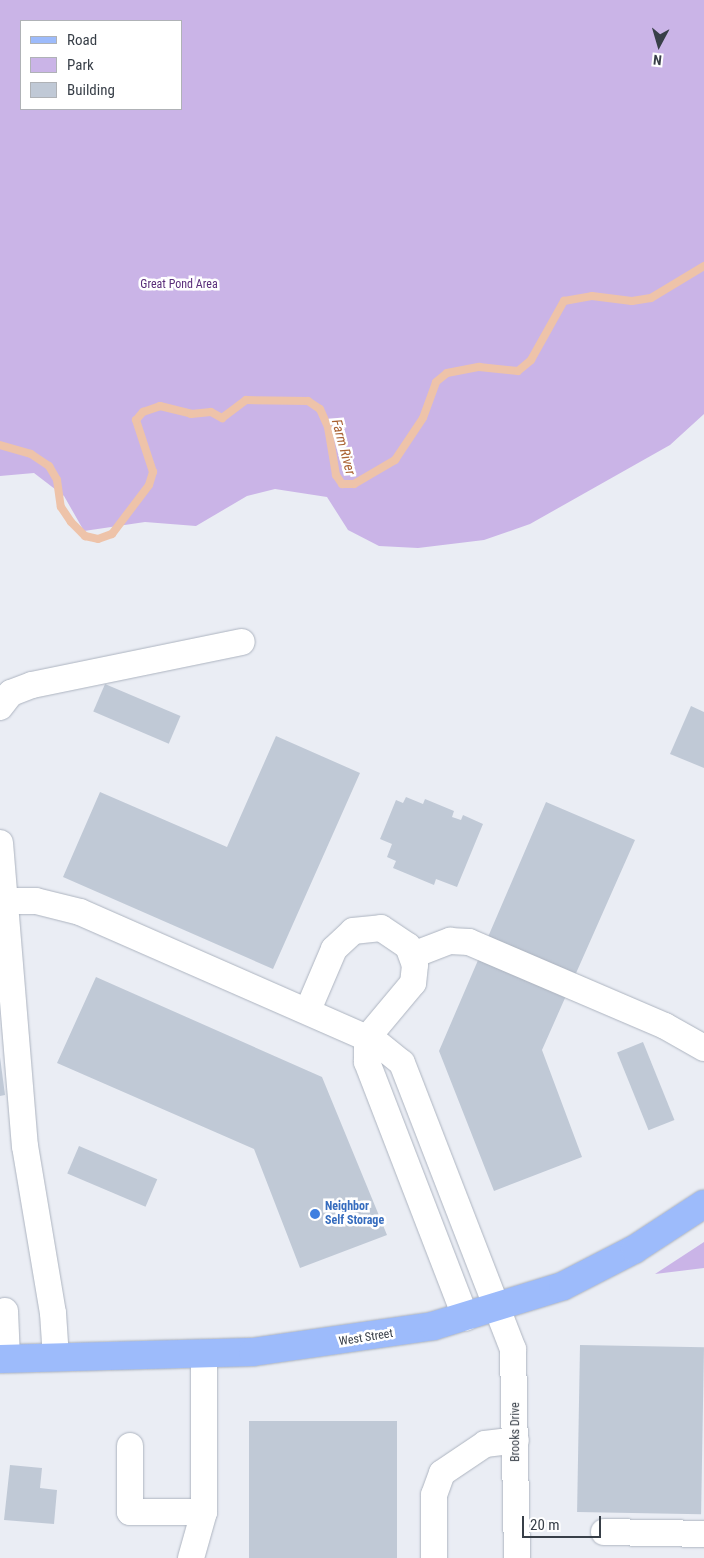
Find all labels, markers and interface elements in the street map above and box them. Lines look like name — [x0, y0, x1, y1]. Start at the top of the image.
legend — [20, 20, 182, 110]
north arrow — [634, 20, 684, 70]
text: Road — [67, 31, 97, 49]
text: N — [652, 52, 663, 68]
text: Park — [67, 56, 94, 74]
text: Building — [67, 81, 115, 99]
park label: Great Pond Area — [140, 278, 218, 292]
water label: Farm River — [329, 417, 359, 477]
place label: Neighbor Self Storage — [325, 1200, 384, 1228]
marker: Neighbor Self Storage — [309, 1208, 321, 1220]
street label: West Street — [338, 1327, 394, 1349]
street label: Brooks Drive — [509, 1402, 523, 1462]
scale bar — [524, 1506, 603, 1538]
text: 20 m — [530, 1516, 560, 1534]

